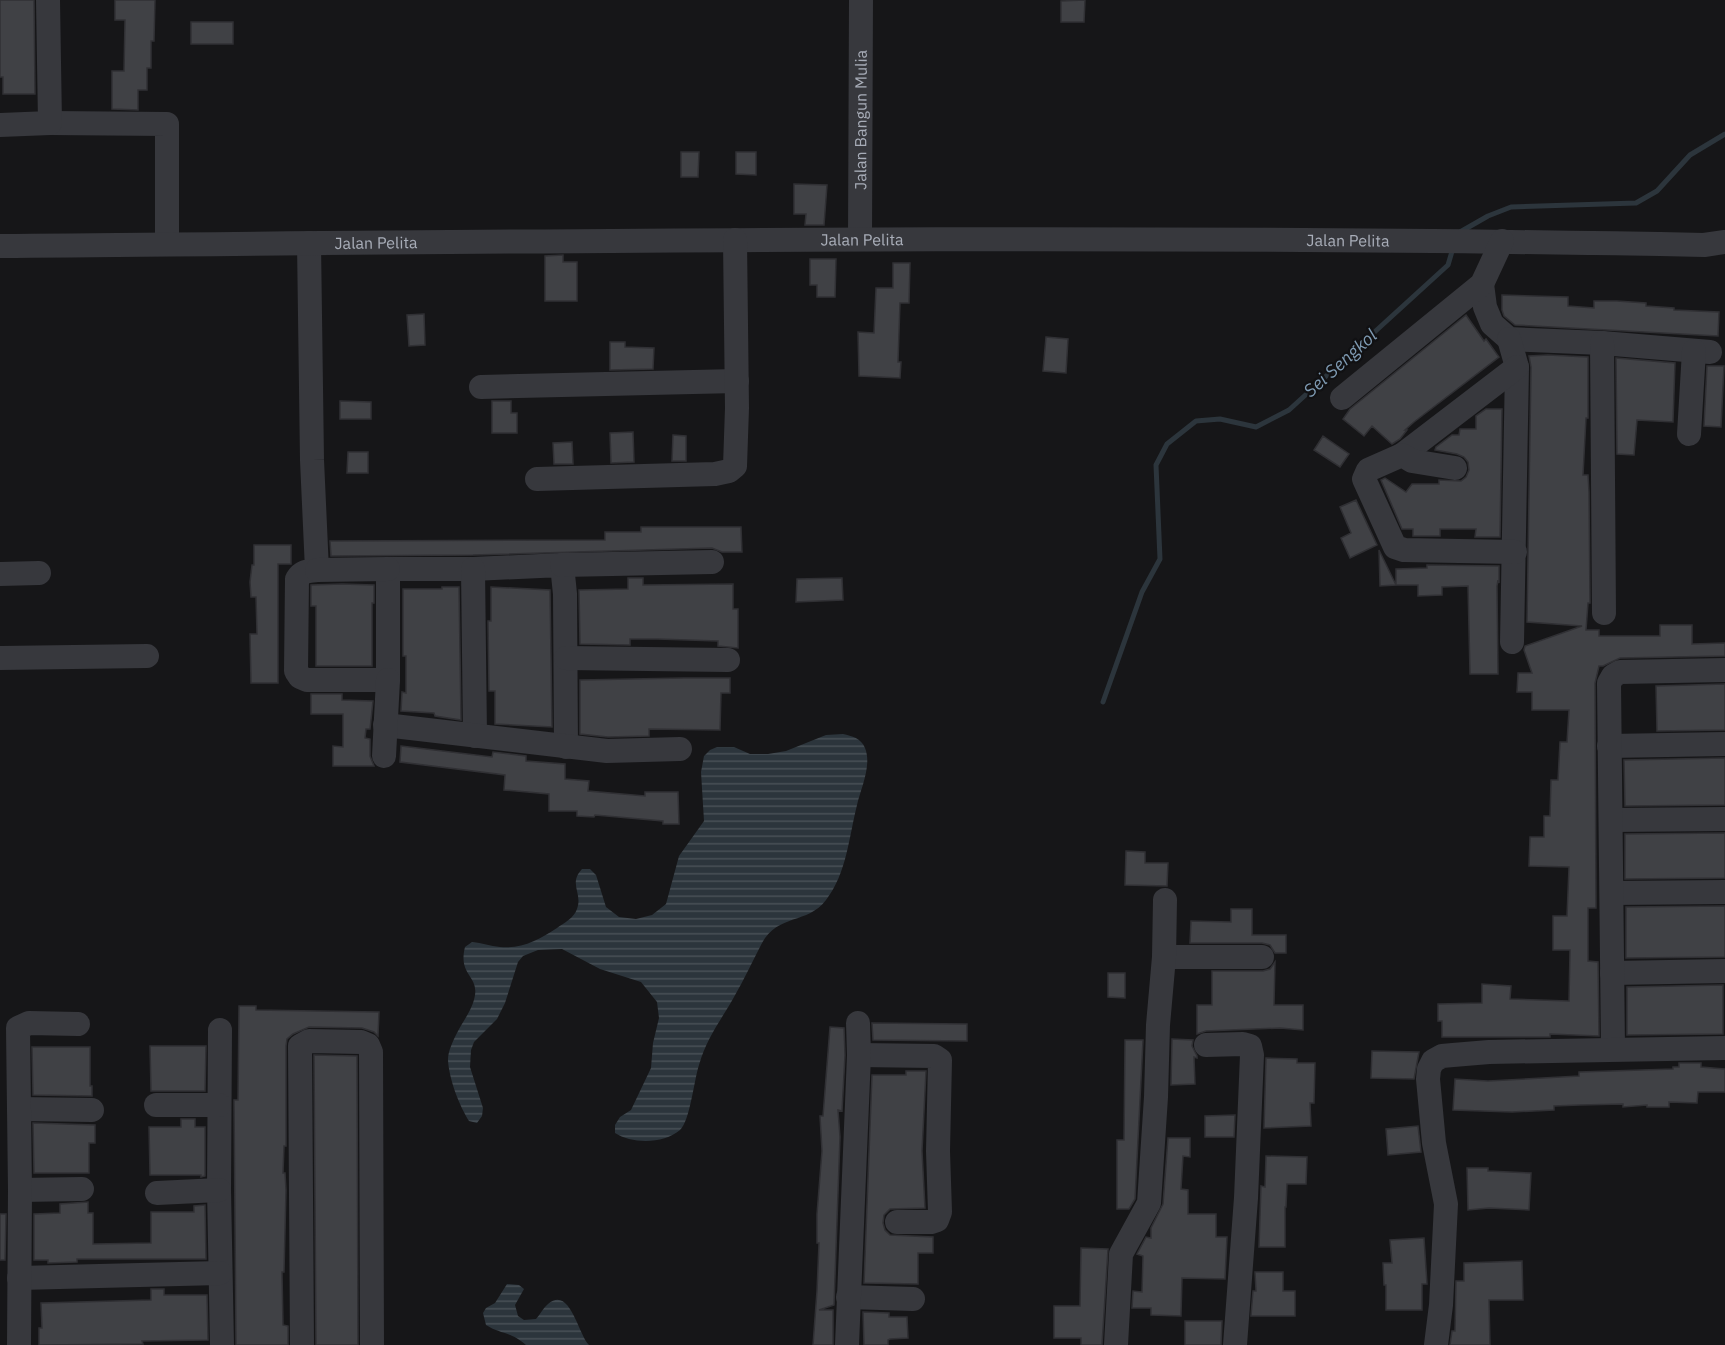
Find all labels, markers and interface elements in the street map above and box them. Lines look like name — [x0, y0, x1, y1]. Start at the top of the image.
street label: Jalan Bangun Mulia — [850, 50, 871, 190]
street label: Jalan Pelita — [820, 229, 904, 250]
street label: Jalan Pelita — [1306, 230, 1390, 251]
street label: Jalan Pelita — [334, 232, 418, 253]
water label: Sei Sengkol — [1298, 324, 1382, 402]

